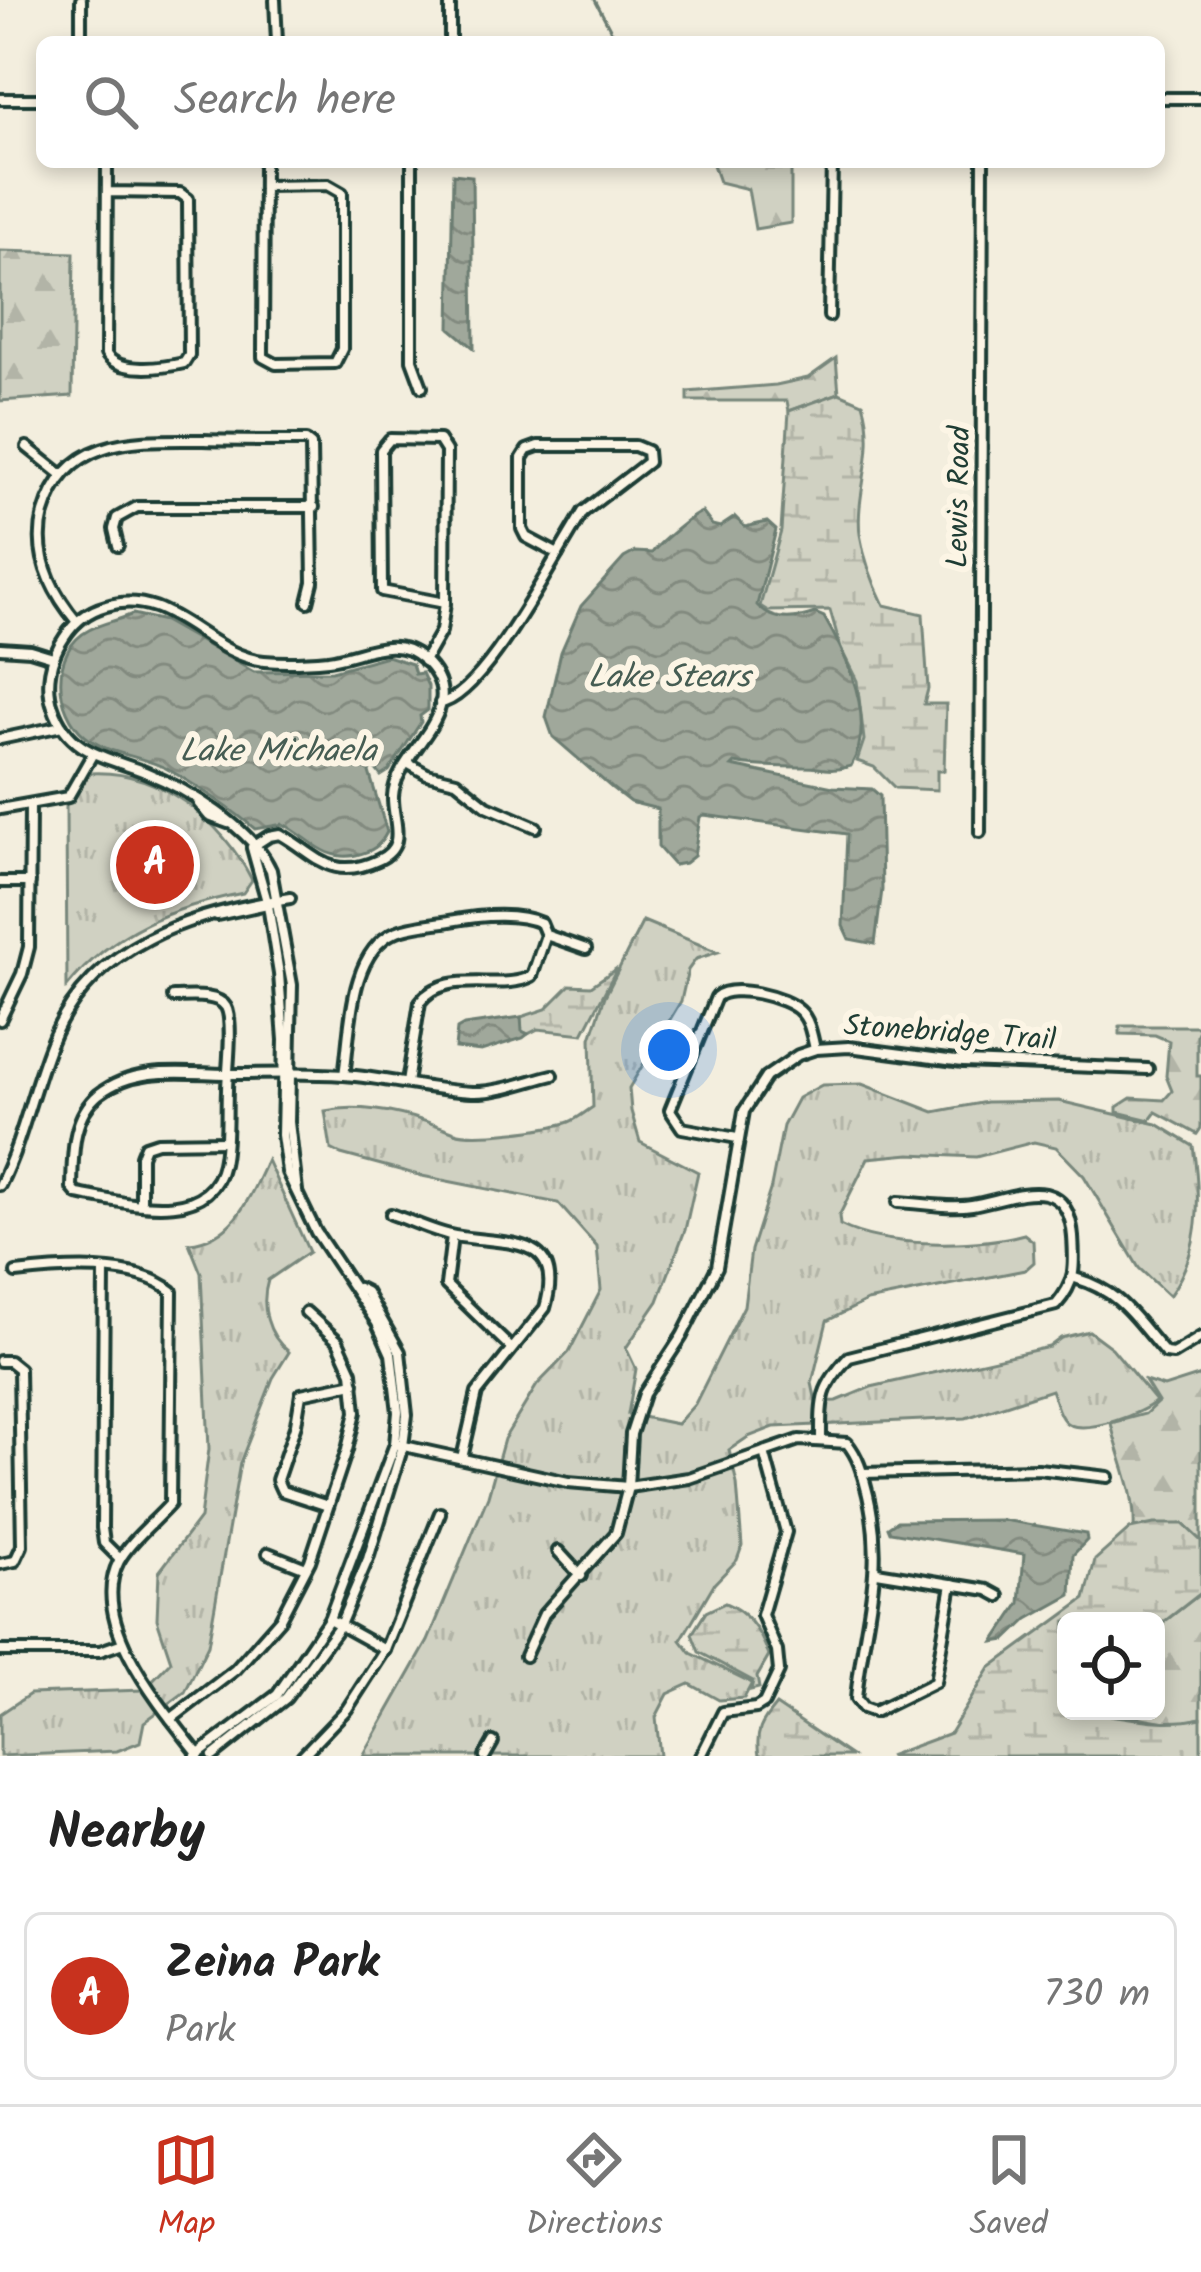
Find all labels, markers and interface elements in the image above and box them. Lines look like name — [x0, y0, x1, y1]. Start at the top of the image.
search box — [36, 36, 1165, 168]
text: Search here — [174, 66, 396, 138]
icon: search — [78, 69, 144, 135]
street label: Lewis Road — [935, 425, 985, 569]
water label: Lake Stears — [588, 652, 754, 705]
water label: Lake Michaela — [179, 726, 379, 779]
pin: A — [116, 820, 194, 910]
street label: Stonebridge Trail — [842, 1003, 1058, 1065]
your location — [639, 1020, 699, 1080]
map controls — [1057, 1612, 1165, 1720]
button: locate — [1057, 1612, 1165, 1720]
text: Nearby — [48, 1794, 205, 1875]
text: Zeina Park — [165, 1929, 379, 2001]
text: A — [78, 1965, 102, 2027]
text: 730 m — [1044, 1965, 1150, 2027]
text: Park — [165, 2001, 236, 2063]
tab: Map — [153, 2127, 219, 2252]
tab: Directions — [526, 2127, 663, 2252]
tab: Saved — [969, 2127, 1048, 2252]

